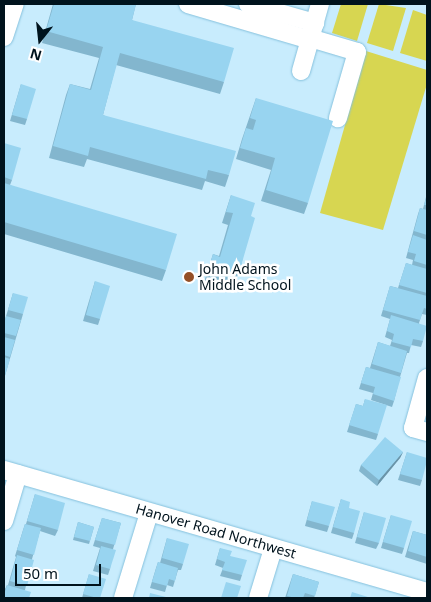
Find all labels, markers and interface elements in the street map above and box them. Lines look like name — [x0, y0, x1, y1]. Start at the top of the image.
north arrow — [15, 15, 65, 65]
text: N — [28, 44, 44, 66]
place label: John Adams Middle School — [199, 261, 291, 294]
marker: John Adams Middle School — [183, 271, 195, 283]
street label: Hanover Road Northwest — [134, 500, 298, 562]
scale bar — [18, 554, 104, 586]
text: 50 m — [23, 563, 58, 583]

